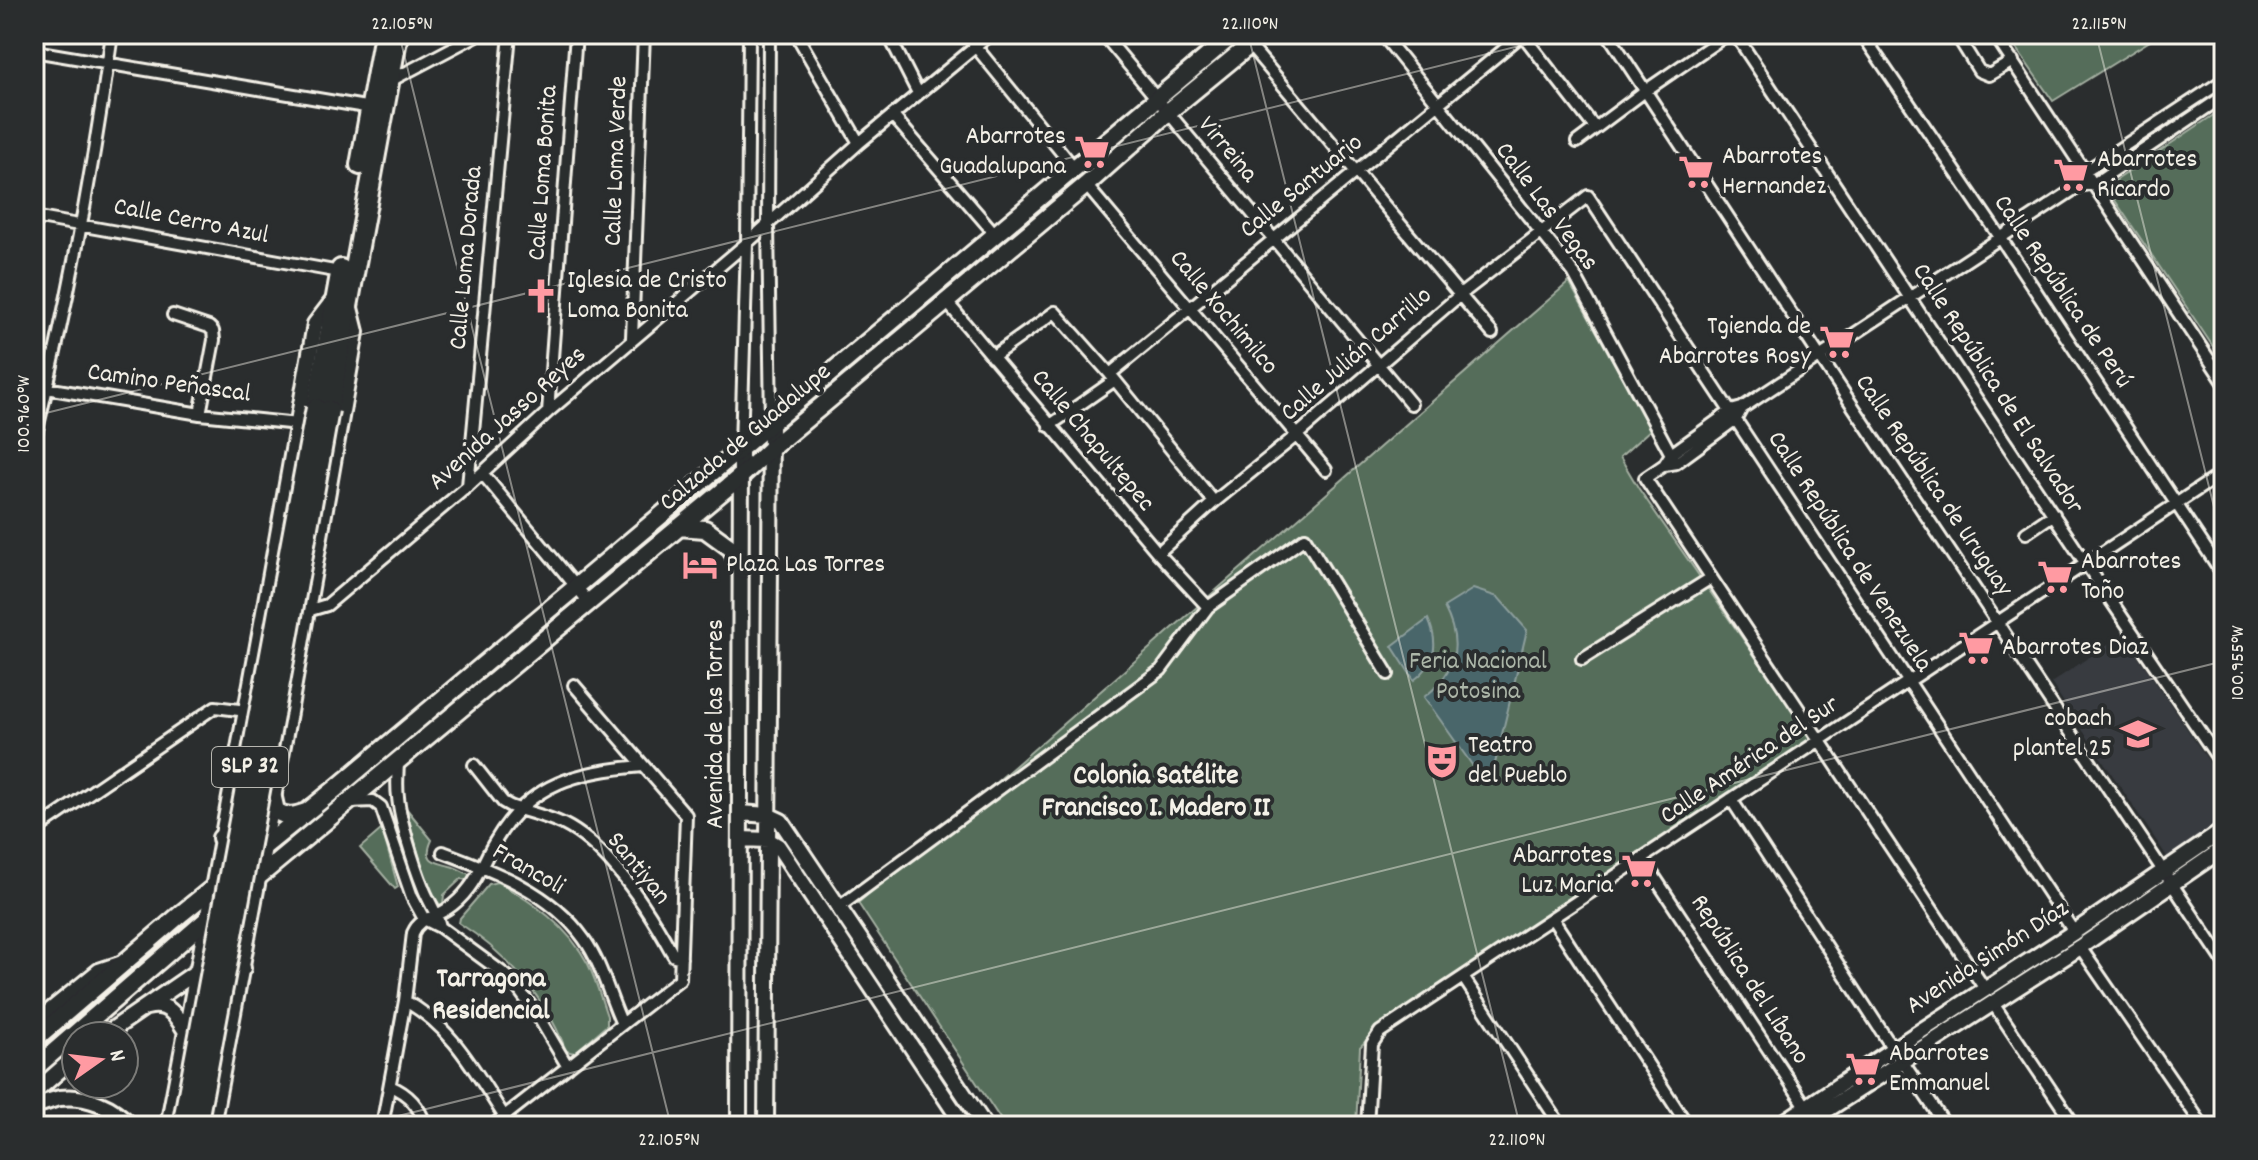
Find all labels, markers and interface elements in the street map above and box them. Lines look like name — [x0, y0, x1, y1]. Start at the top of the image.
text: 22.105°N — [371, 11, 433, 39]
text: 22.110°N — [1222, 11, 1278, 39]
text: 22.115°N — [2071, 11, 2127, 39]
street label: Calle Loma Verde — [596, 75, 638, 247]
street label: Calle Loma Bonita — [519, 83, 569, 262]
street label: Virreina — [1188, 109, 1266, 192]
place label: Abarrotes Guadalupana — [939, 119, 1067, 186]
street label: Calle Santuario — [1232, 126, 1372, 248]
supermarket icon: Abarrotes Guadalupana — [1073, 133, 1111, 171]
street label: Calle Las Vegas — [1485, 135, 1607, 279]
place label: Abarrotes Hernandez — [1722, 139, 1826, 206]
place label: Abarrotes Ricardo — [2097, 142, 2198, 209]
supermarket icon: Abarrotes Hernandez — [1677, 153, 1715, 191]
supermarket icon: Abarrotes Ricardo — [2052, 156, 2090, 194]
street label: Calle Loma Dorada — [441, 164, 494, 351]
street label: Calle República de Perú — [1983, 188, 2141, 396]
street label: Calle Cerro Azul — [110, 189, 272, 255]
street label: Calle Xochimilco — [1159, 242, 1287, 384]
street label: Calle República de El Salvador — [1902, 256, 2092, 522]
place label: Iglesia de Cristo Loma Bonita — [567, 263, 727, 330]
church icon: Iglesia de Cristo Loma Bonita — [522, 277, 560, 315]
street label: Calle Julián Carrillo — [1273, 279, 1441, 431]
place label: Tgienda de Abarrotes Rosy — [1659, 309, 1811, 376]
supermarket icon: Tgienda de Abarrotes Rosy — [1818, 323, 1856, 361]
street label: Avenida Jasso Reyes — [421, 338, 595, 500]
street label: Camino Peñascal — [85, 354, 253, 414]
street label: Calzada de Guadalupe — [652, 355, 840, 521]
street label: Calle Chapultepec — [1021, 362, 1163, 520]
street label: Calle República de Uruguay — [1845, 367, 2022, 605]
text: 100.960°W — [11, 375, 39, 453]
street label: Calle República de Venezuela — [1757, 424, 1941, 680]
place label: Abarrotes Toño — [2081, 544, 2182, 611]
hotel icon: Plaza Las Torres — [681, 546, 719, 584]
place label: Plaza Las Torres — [726, 547, 885, 584]
supermarket icon: Abarrotes Toño — [2036, 558, 2074, 596]
street label: Avenida de las Torres — [698, 619, 735, 829]
text: 100.955°W — [2225, 625, 2253, 701]
supermarket icon: Abarrotes Diaz — [1957, 629, 1995, 667]
place label: Abarrotes Diaz — [2002, 630, 2149, 667]
park label: Feria Nacional Potosina — [1409, 644, 1547, 711]
street label: Calle América del Sur — [1653, 687, 1847, 835]
place label: cobach plantel 25 — [2013, 701, 2112, 768]
school or university icon: cobach plantel 25 — [2119, 715, 2157, 753]
place label: Teatro del Pueblo — [1468, 728, 1567, 795]
theatre icon: Teatro del Pueblo — [1423, 742, 1461, 780]
road number: SLP 32 — [212, 747, 288, 787]
district label: Colonia Satélite Francisco I. Madero II — [1042, 758, 1271, 830]
street label: Santiyan — [597, 824, 679, 914]
street label: Francoli — [485, 834, 571, 906]
place label: Abarrotes Luz Maria — [1513, 838, 1614, 905]
supermarket icon: Abarrotes Luz Maria — [1620, 852, 1658, 890]
street label: República del Líbano — [1680, 888, 1818, 1072]
street label: Avenida Simón Díaz — [1899, 891, 2077, 1025]
district label: Tarragona Residencial — [432, 961, 550, 1033]
north arrow — [60, 1020, 140, 1100]
place label: Abarrotes Emmanuel — [1889, 1036, 1990, 1103]
text: N — [100, 1047, 132, 1065]
supermarket icon: Abarrotes Emmanuel — [1844, 1050, 1882, 1088]
text: 22.105°N — [638, 1127, 700, 1155]
text: 22.110°N — [1489, 1127, 1545, 1155]

